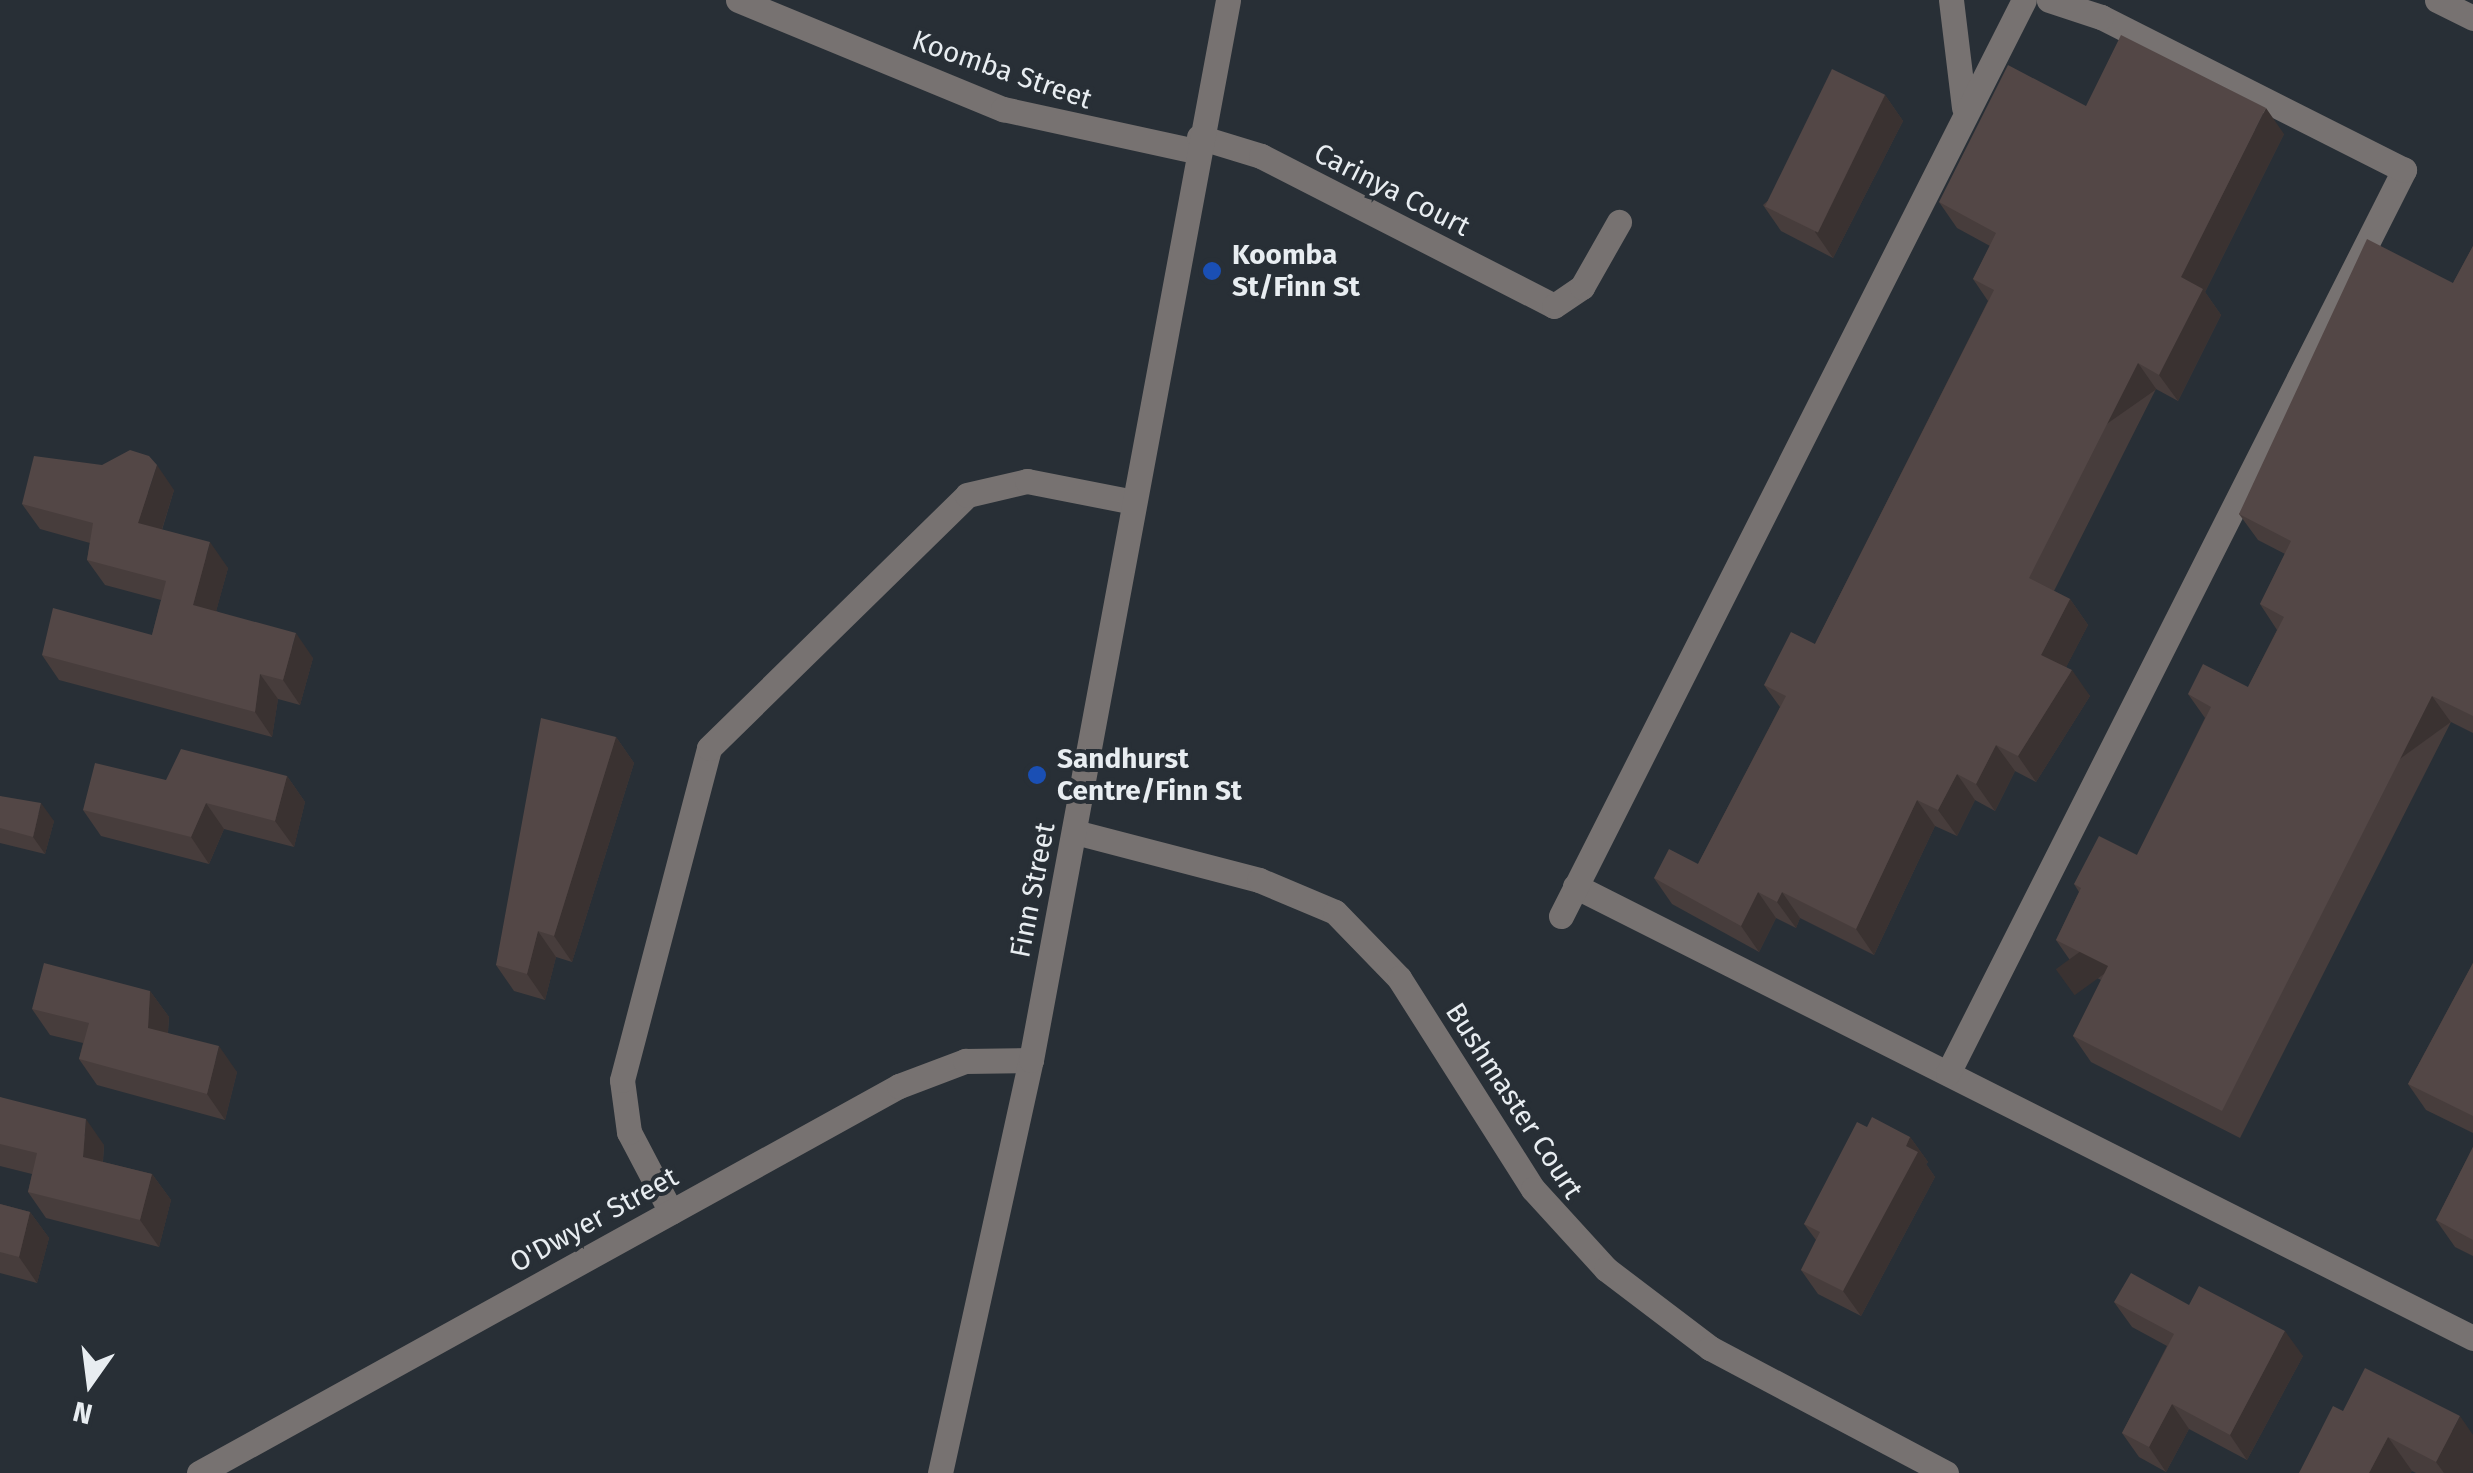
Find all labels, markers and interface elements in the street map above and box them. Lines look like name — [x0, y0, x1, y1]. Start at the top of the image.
street label: Koomba Street — [908, 24, 1096, 116]
street label: Carinya Court — [1309, 136, 1475, 244]
place label: Koomba St/Finn St — [1232, 238, 1360, 304]
marker: Koomba St/Finn St — [1201, 260, 1223, 282]
place label: Sandhurst Centre/Finn St — [1057, 742, 1242, 808]
marker: Sandhurst Centre/Finn St — [1026, 764, 1048, 786]
street label: Finn Street — [1003, 820, 1063, 960]
street label: Bushmaster Court — [1438, 997, 1590, 1205]
street label: O'Dwyer Street — [504, 1160, 684, 1280]
north arrow — [40, 1333, 140, 1433]
text: N — [70, 1394, 96, 1431]

